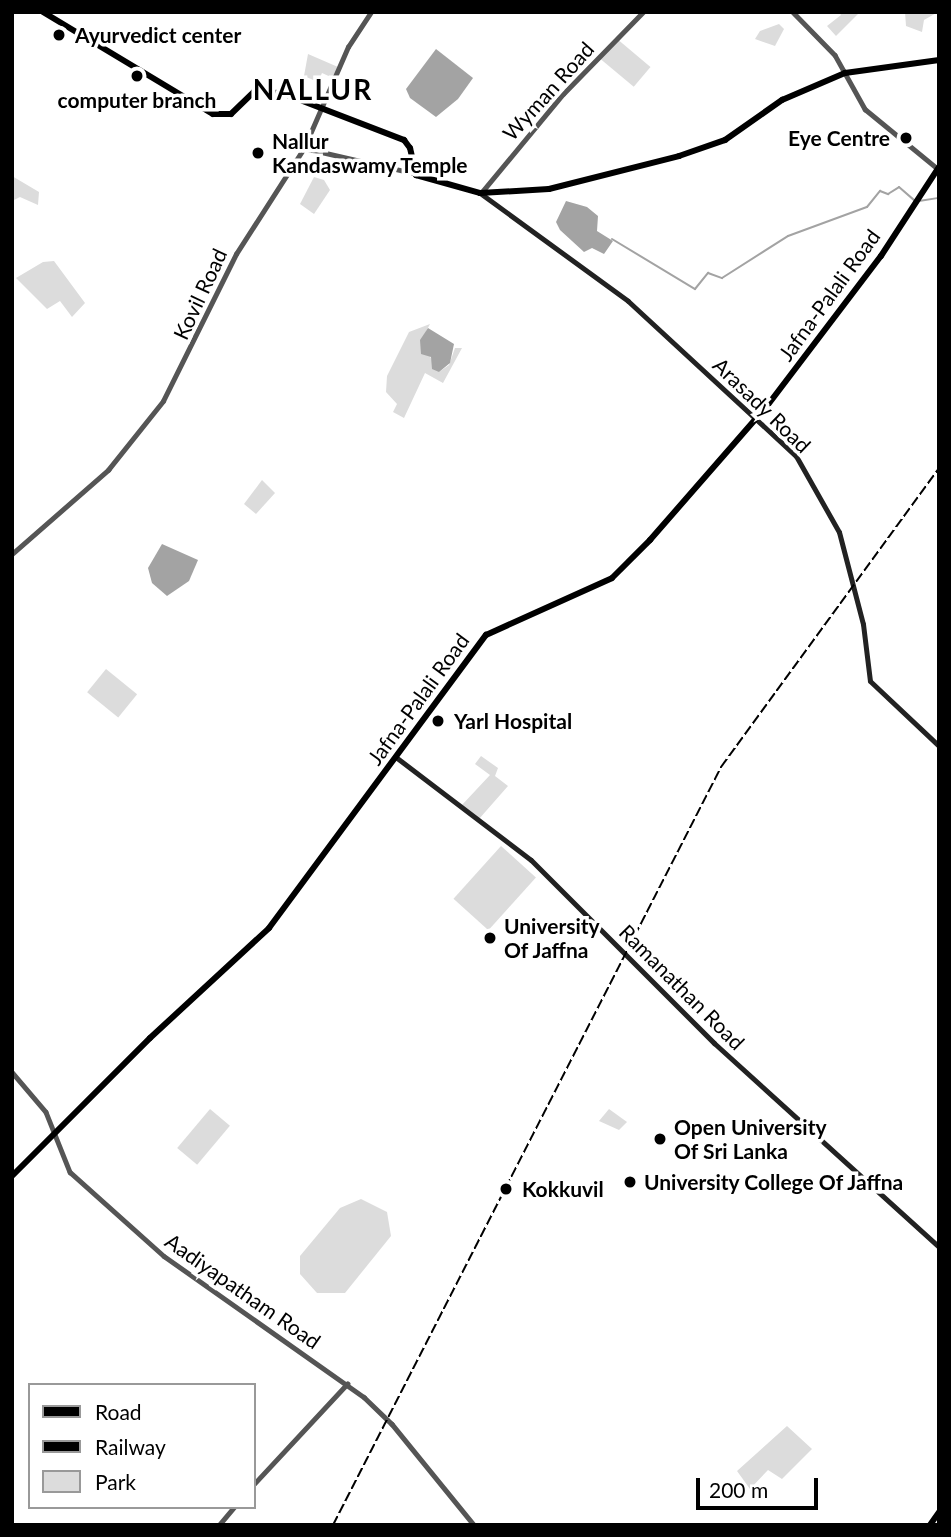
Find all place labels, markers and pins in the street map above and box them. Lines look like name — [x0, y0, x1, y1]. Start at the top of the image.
place label: Ayurvedict center — [75, 22, 241, 48]
marker: Ayurvedict center — [49, 25, 69, 45]
marker: computer branch — [129, 68, 145, 84]
place label: computer branch — [57, 87, 217, 113]
place label: Eye Centre — [788, 125, 890, 151]
place label: Nallur Kandaswamy Temple — [272, 128, 469, 178]
marker: Eye Centre — [896, 128, 916, 148]
marker: Nallur Kandaswamy Temple — [250, 145, 266, 161]
place label: Yarl Hospital — [454, 708, 572, 734]
marker: Yarl Hospital — [428, 711, 448, 731]
place label: University Of Jaffna — [504, 913, 600, 963]
marker: University Of Jaffna — [482, 930, 498, 946]
place label: Open University Of Sri Lanka — [674, 1114, 827, 1164]
marker: Open University Of Sri Lanka — [652, 1131, 668, 1147]
place label: University College Of Jaffna — [644, 1169, 905, 1195]
marker: University College Of Jaffna — [622, 1174, 638, 1190]
place label: Kokkuvil — [522, 1176, 604, 1202]
marker: Kokkuvil — [496, 1179, 516, 1199]

